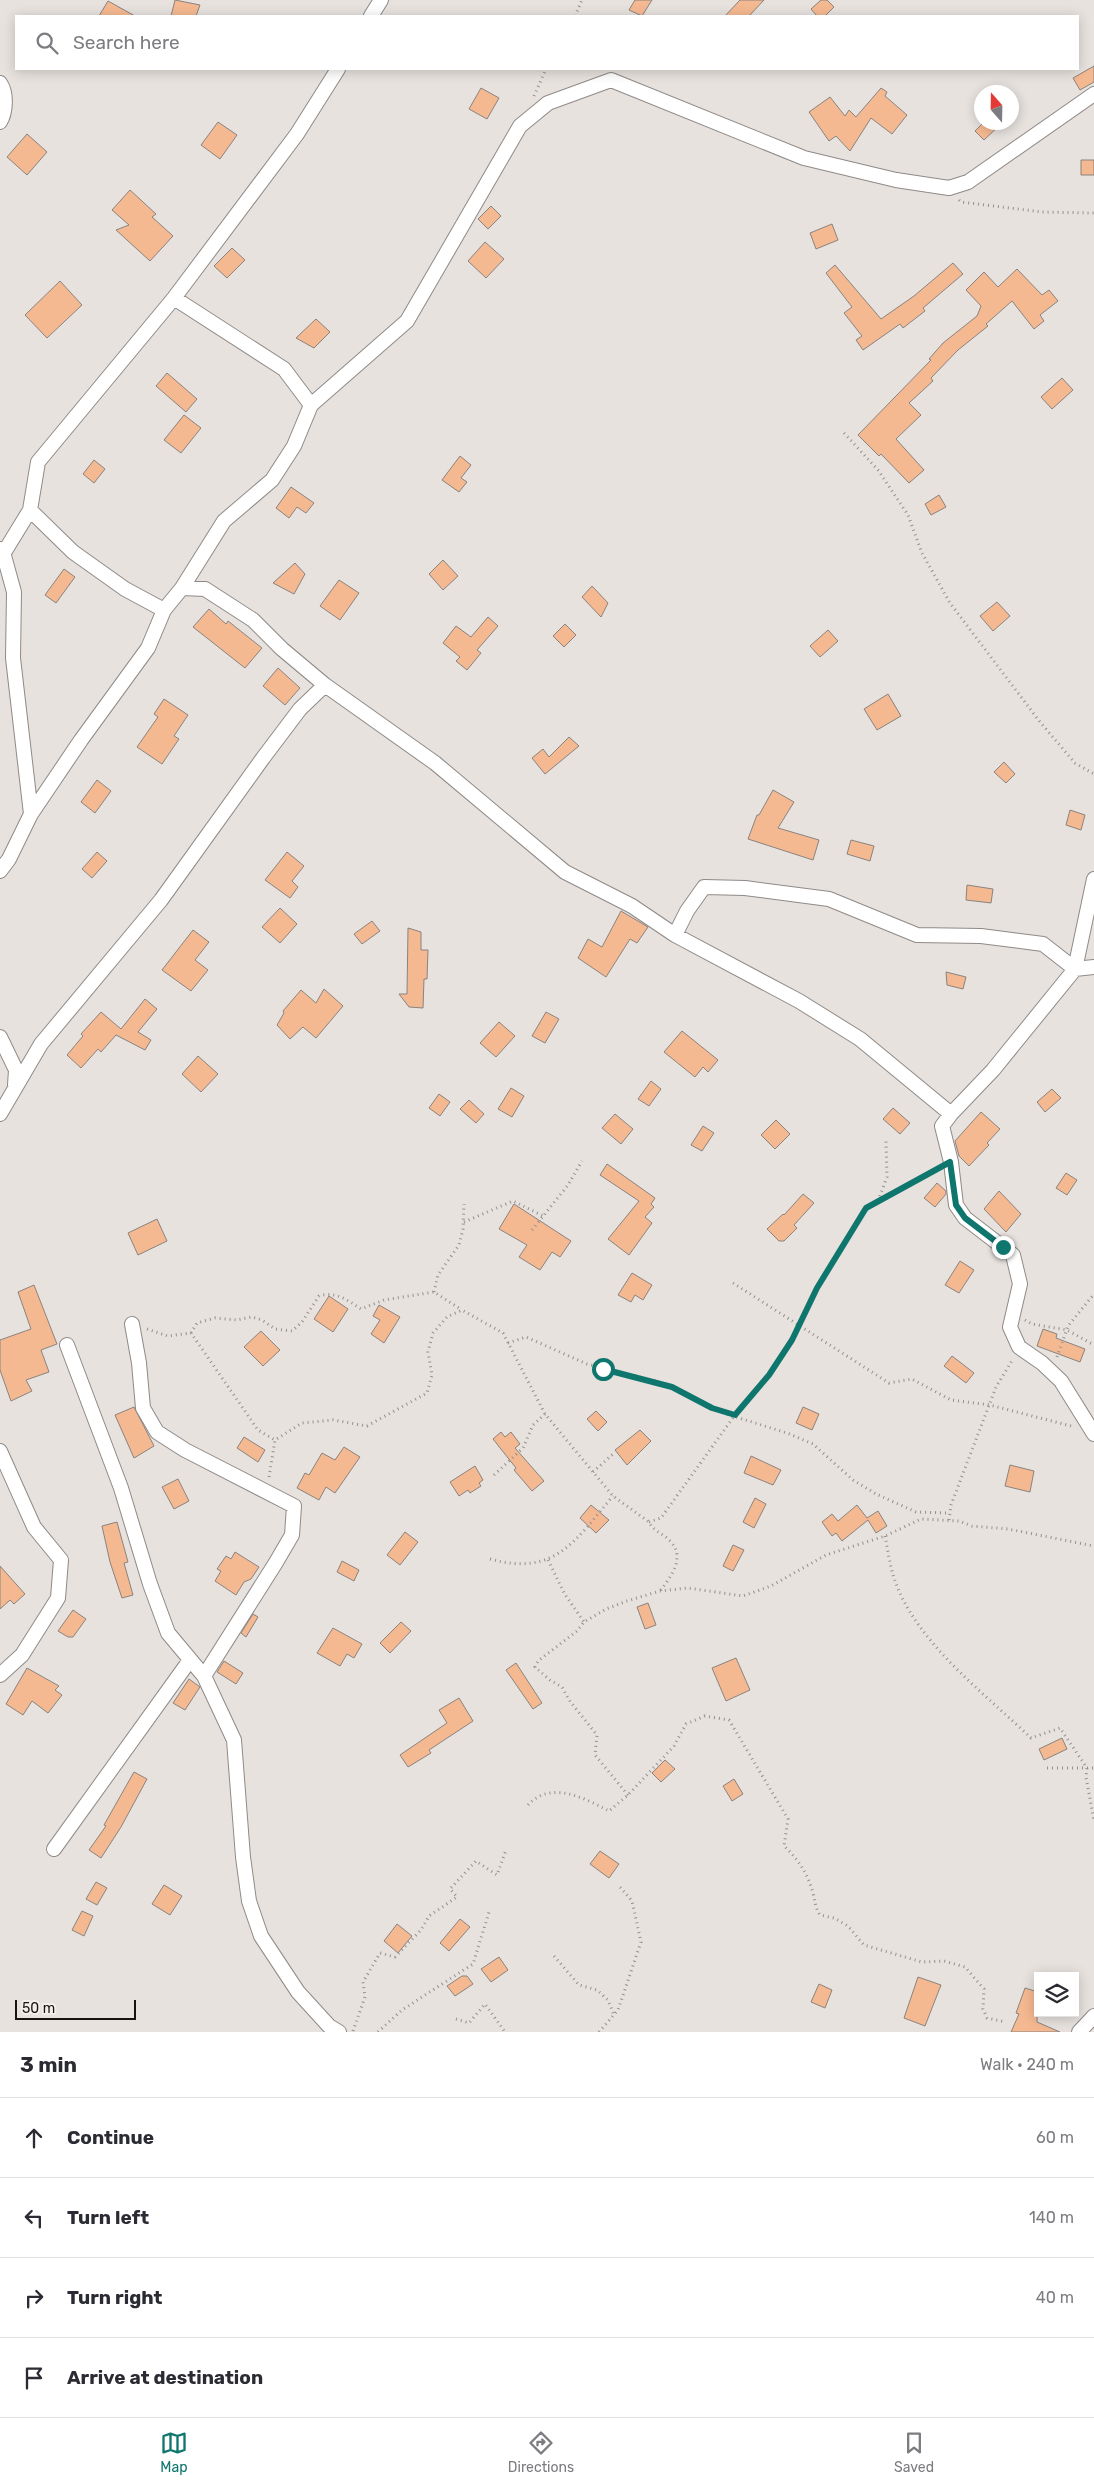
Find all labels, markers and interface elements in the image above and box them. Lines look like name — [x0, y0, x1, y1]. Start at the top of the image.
search box — [15, 15, 1079, 70]
icon: search — [33, 29, 61, 57]
text: Search here — [73, 31, 180, 54]
north arrow — [974, 85, 1019, 130]
route end — [992, 1236, 1015, 1259]
route start — [592, 1358, 615, 1381]
map controls — [1034, 1972, 1079, 2017]
button: layers — [1034, 1972, 1079, 2017]
scale bar — [15, 1997, 136, 2020]
text: 50 m — [22, 2000, 55, 2017]
text: 3 min — [20, 2052, 77, 2077]
text: Walk · 240 m — [980, 2055, 1074, 2074]
icon: ahead — [20, 2124, 48, 2152]
text: Continue — [67, 2126, 154, 2149]
text: 60 m — [1036, 2128, 1074, 2147]
icon: left — [20, 2204, 48, 2232]
text: Turn left — [67, 2206, 149, 2229]
text: 140 m — [1029, 2208, 1074, 2227]
icon: right — [20, 2284, 48, 2312]
text: Turn right — [67, 2286, 162, 2309]
text: 40 m — [1036, 2288, 1074, 2307]
icon: arrive — [20, 2364, 48, 2392]
text: Arrive at destination — [67, 2366, 263, 2389]
tab: Map — [160, 2429, 188, 2476]
tab: Directions — [508, 2429, 574, 2476]
tab: Saved — [894, 2429, 934, 2476]

